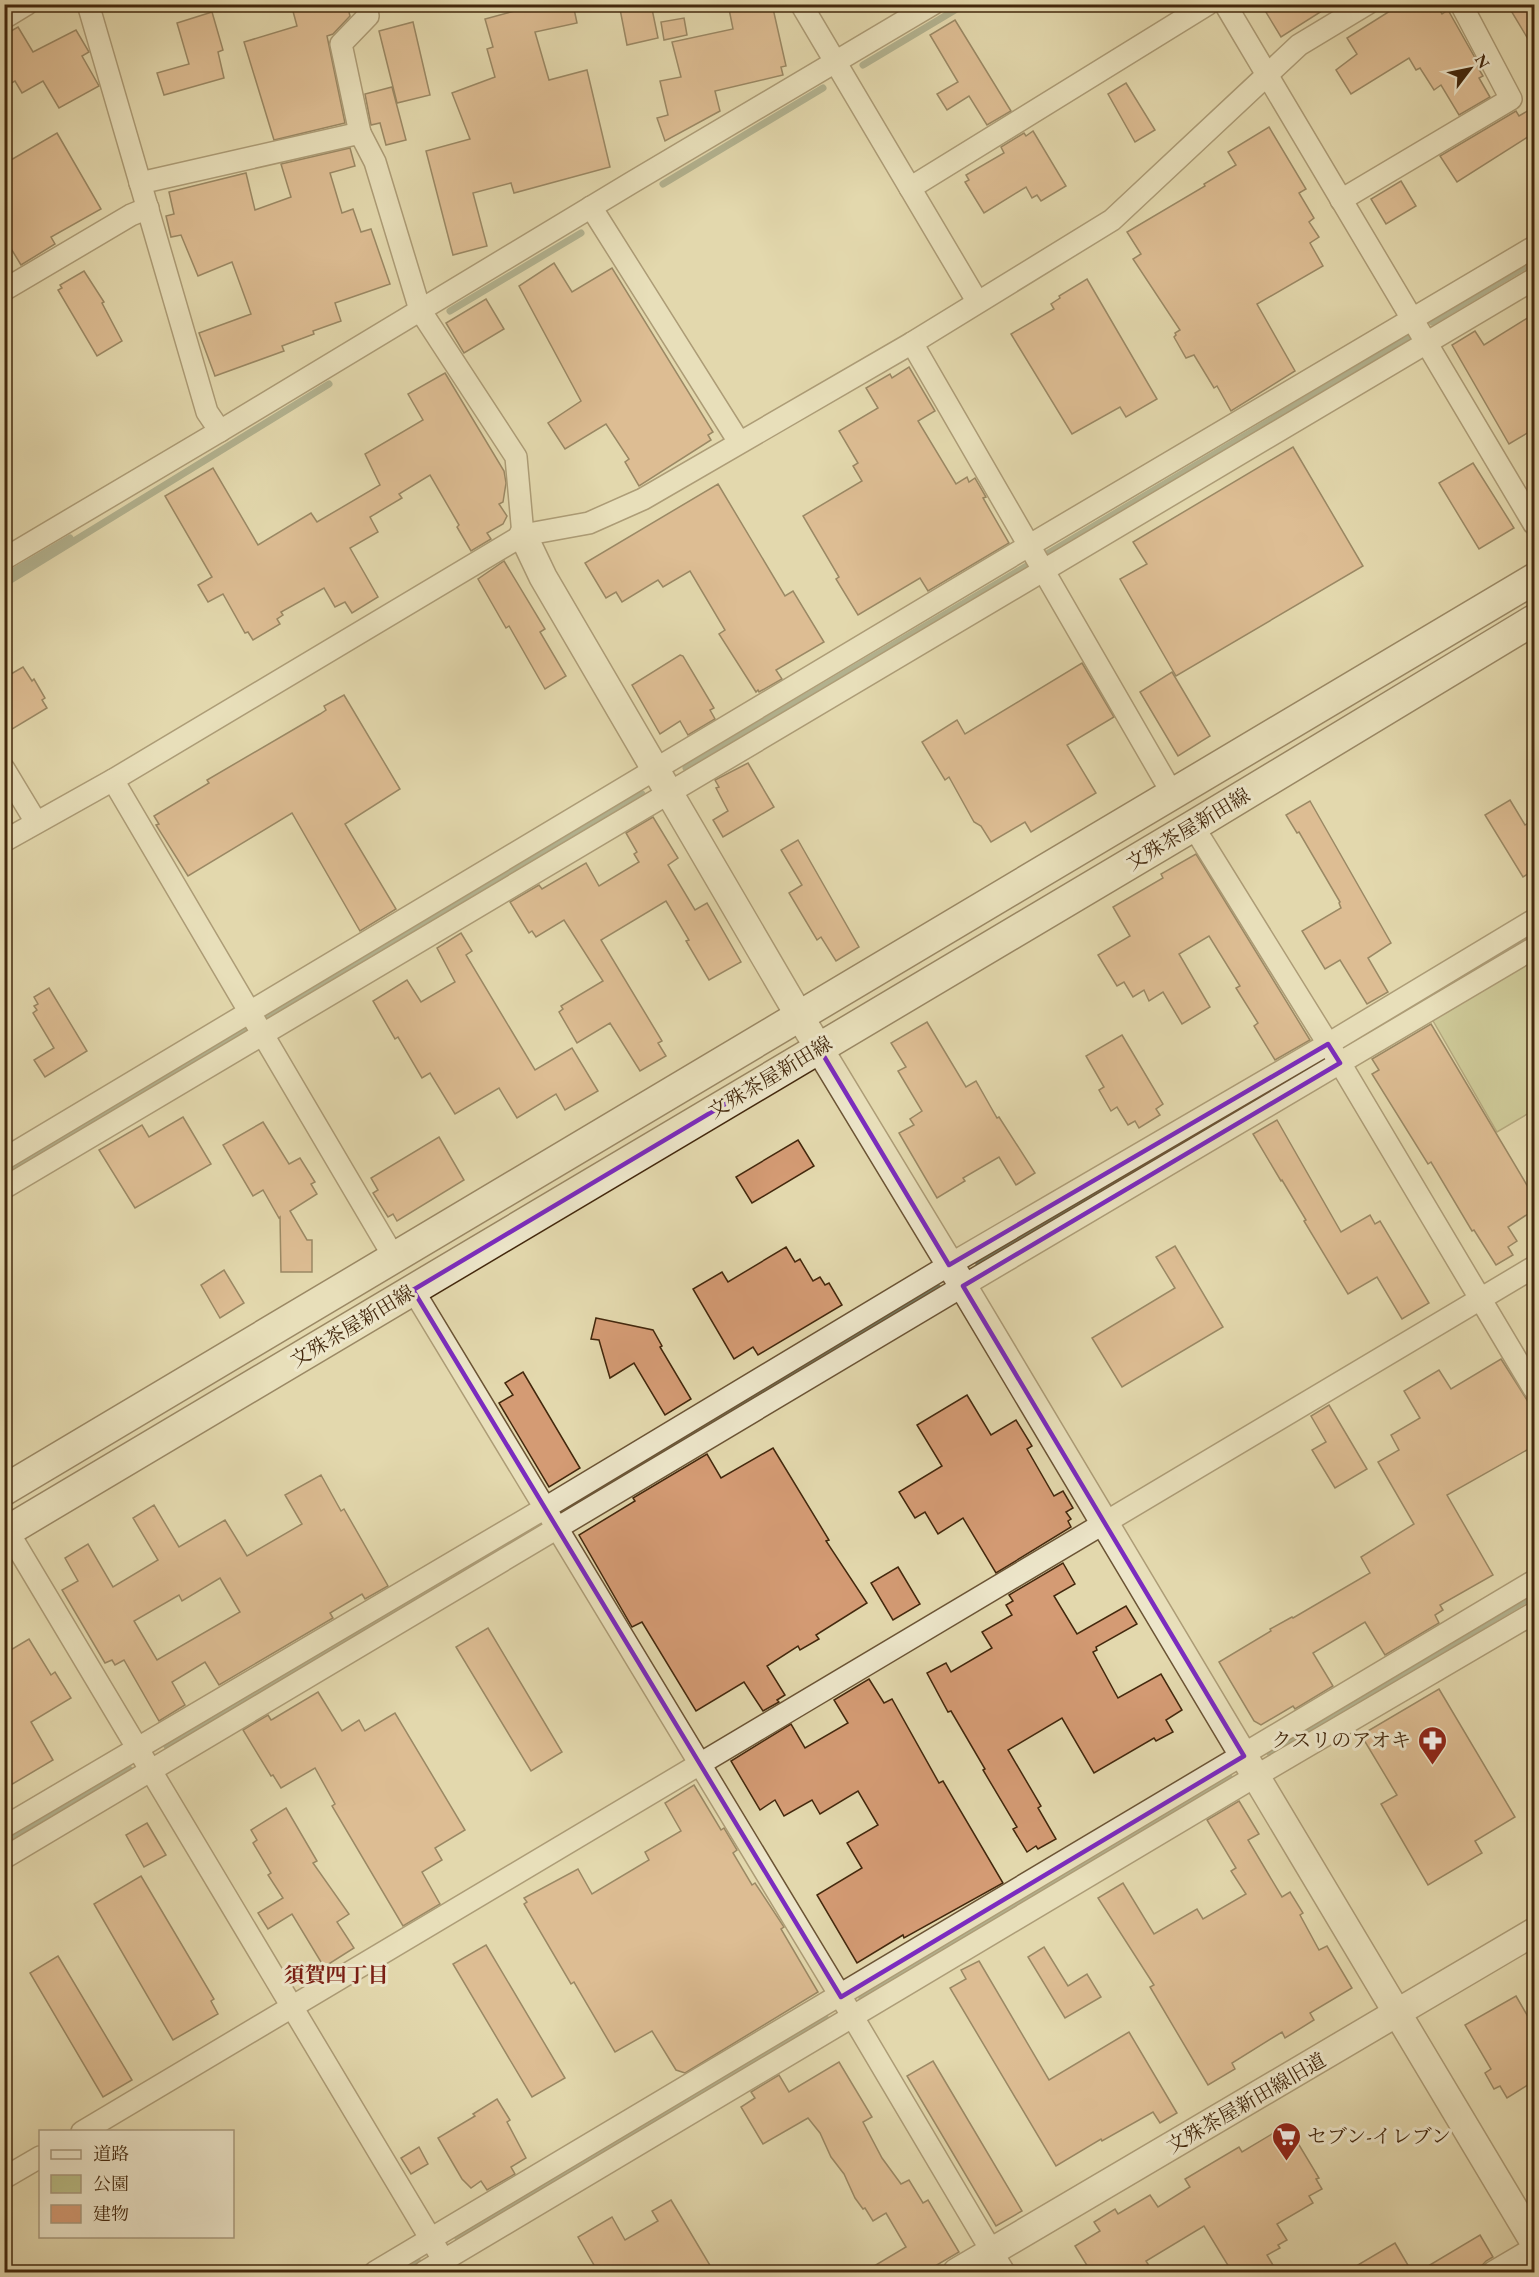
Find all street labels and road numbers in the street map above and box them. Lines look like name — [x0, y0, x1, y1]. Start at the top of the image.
street label: 文殊茶屋新田線 — [1121, 782, 1255, 876]
street label: 文殊茶屋新田線 — [703, 1030, 837, 1124]
street label: 文殊茶屋新田線 — [285, 1279, 419, 1373]
street label: 文殊茶屋新田線旧道 — [1162, 2047, 1330, 2159]

